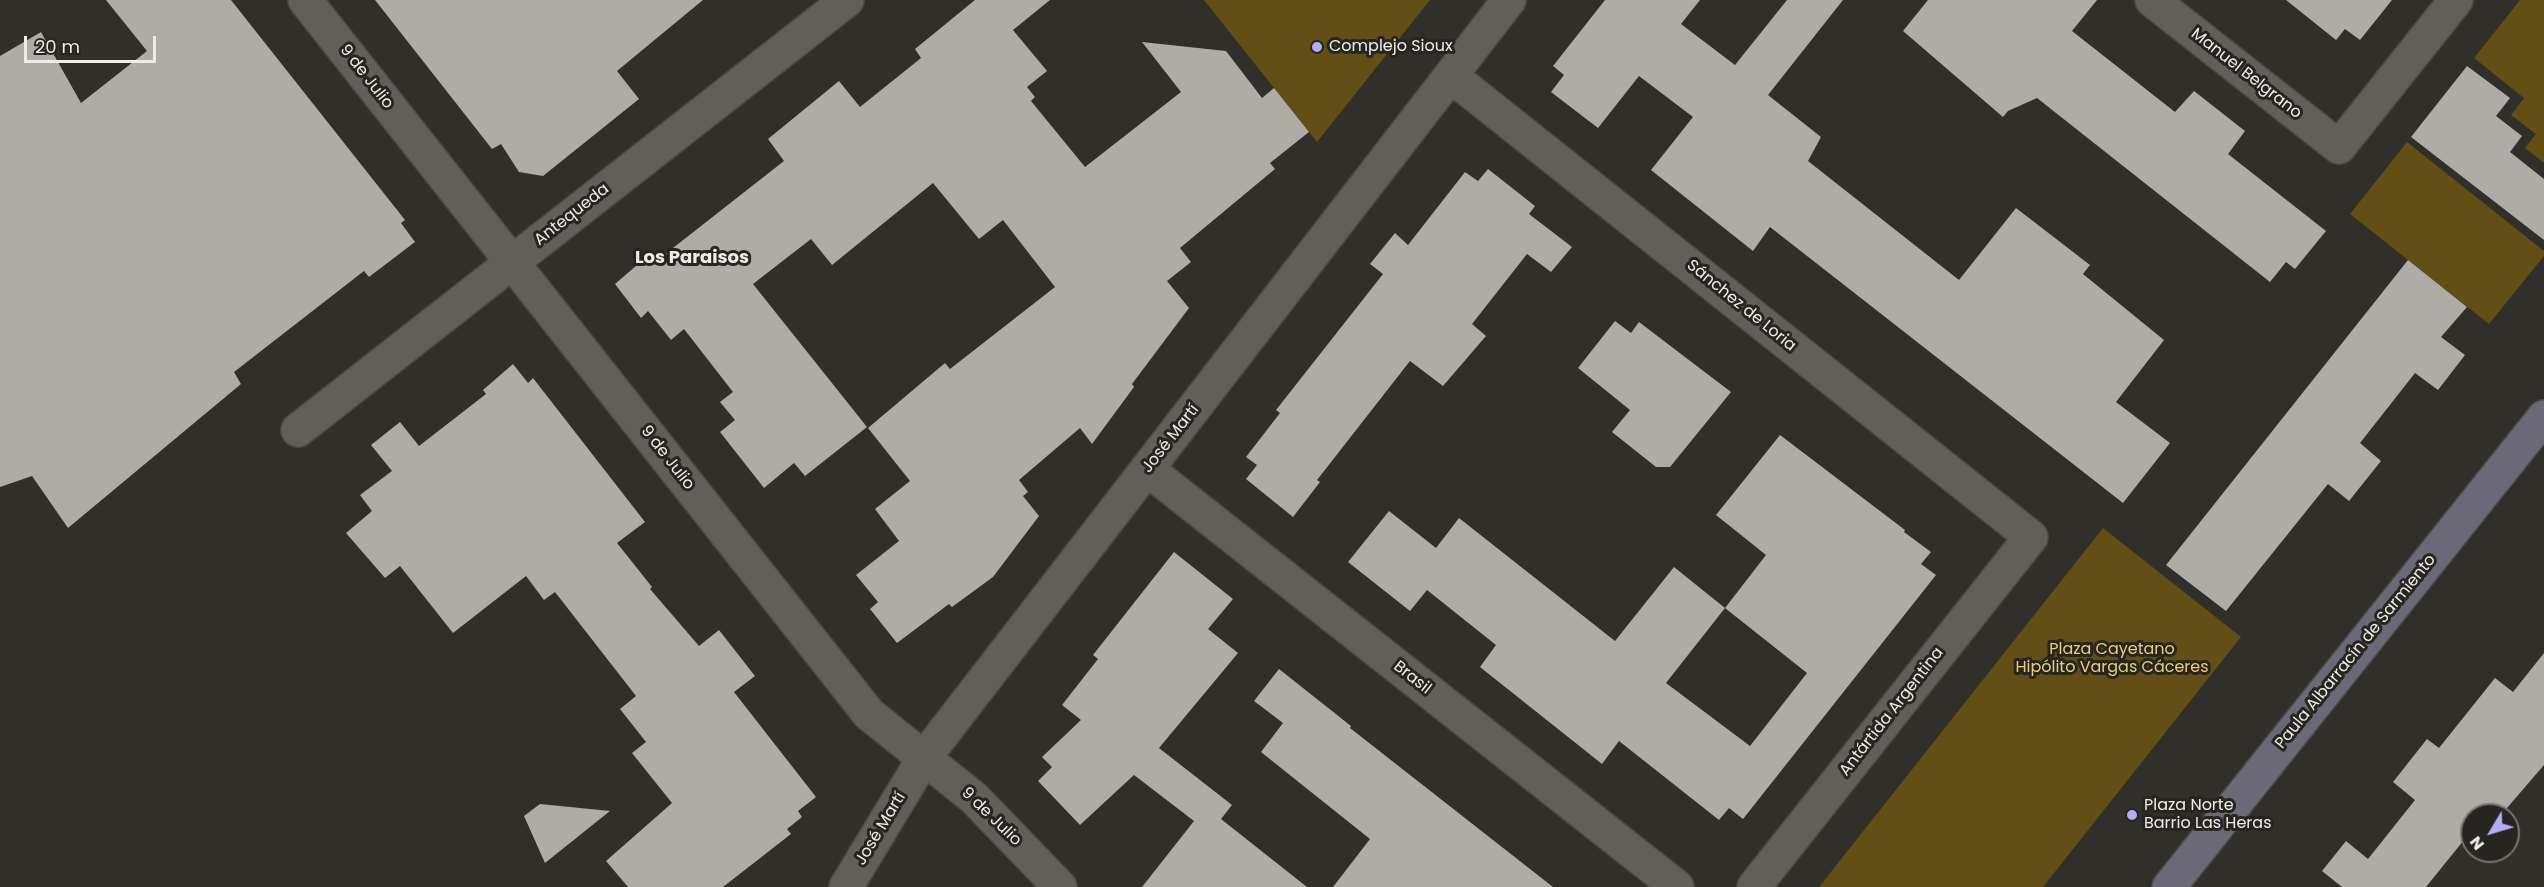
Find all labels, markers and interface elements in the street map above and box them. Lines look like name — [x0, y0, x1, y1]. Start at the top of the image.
scale bar — [27, 24, 159, 62]
street label: Manuel Belgrano — [2187, 25, 2305, 123]
text: 20 m — [35, 34, 80, 59]
place label: Complejo Sioux — [1329, 37, 1453, 57]
marker: Complejo Sioux — [1310, 40, 1324, 54]
street label: 9 de Julio — [335, 41, 397, 113]
street label: Antequeda — [531, 180, 613, 250]
district label: Los Paraisos — [635, 247, 749, 269]
street label: Sánchez de Loria — [1683, 256, 1799, 356]
street label: José Martí — [1138, 401, 1204, 477]
street label: 9 de Julio — [636, 422, 698, 494]
street label: Paula Albarracín de Sarmiento — [2272, 551, 2440, 753]
park label: Plaza Cayetano Hipólito Vargas Cáceres — [2015, 640, 2209, 678]
street label: Antártida Argentina — [1836, 644, 1948, 780]
street label: Brasil — [1389, 657, 1435, 699]
street label: 9 de Julio — [957, 784, 1025, 850]
street label: José Martí — [852, 789, 910, 869]
place label: Plaza Norte Barrio Las Heras — [2144, 796, 2271, 834]
north arrow — [2460, 803, 2520, 863]
marker: Plaza Norte Barrio Las Heras — [2125, 808, 2139, 822]
text: N — [2464, 831, 2490, 855]

